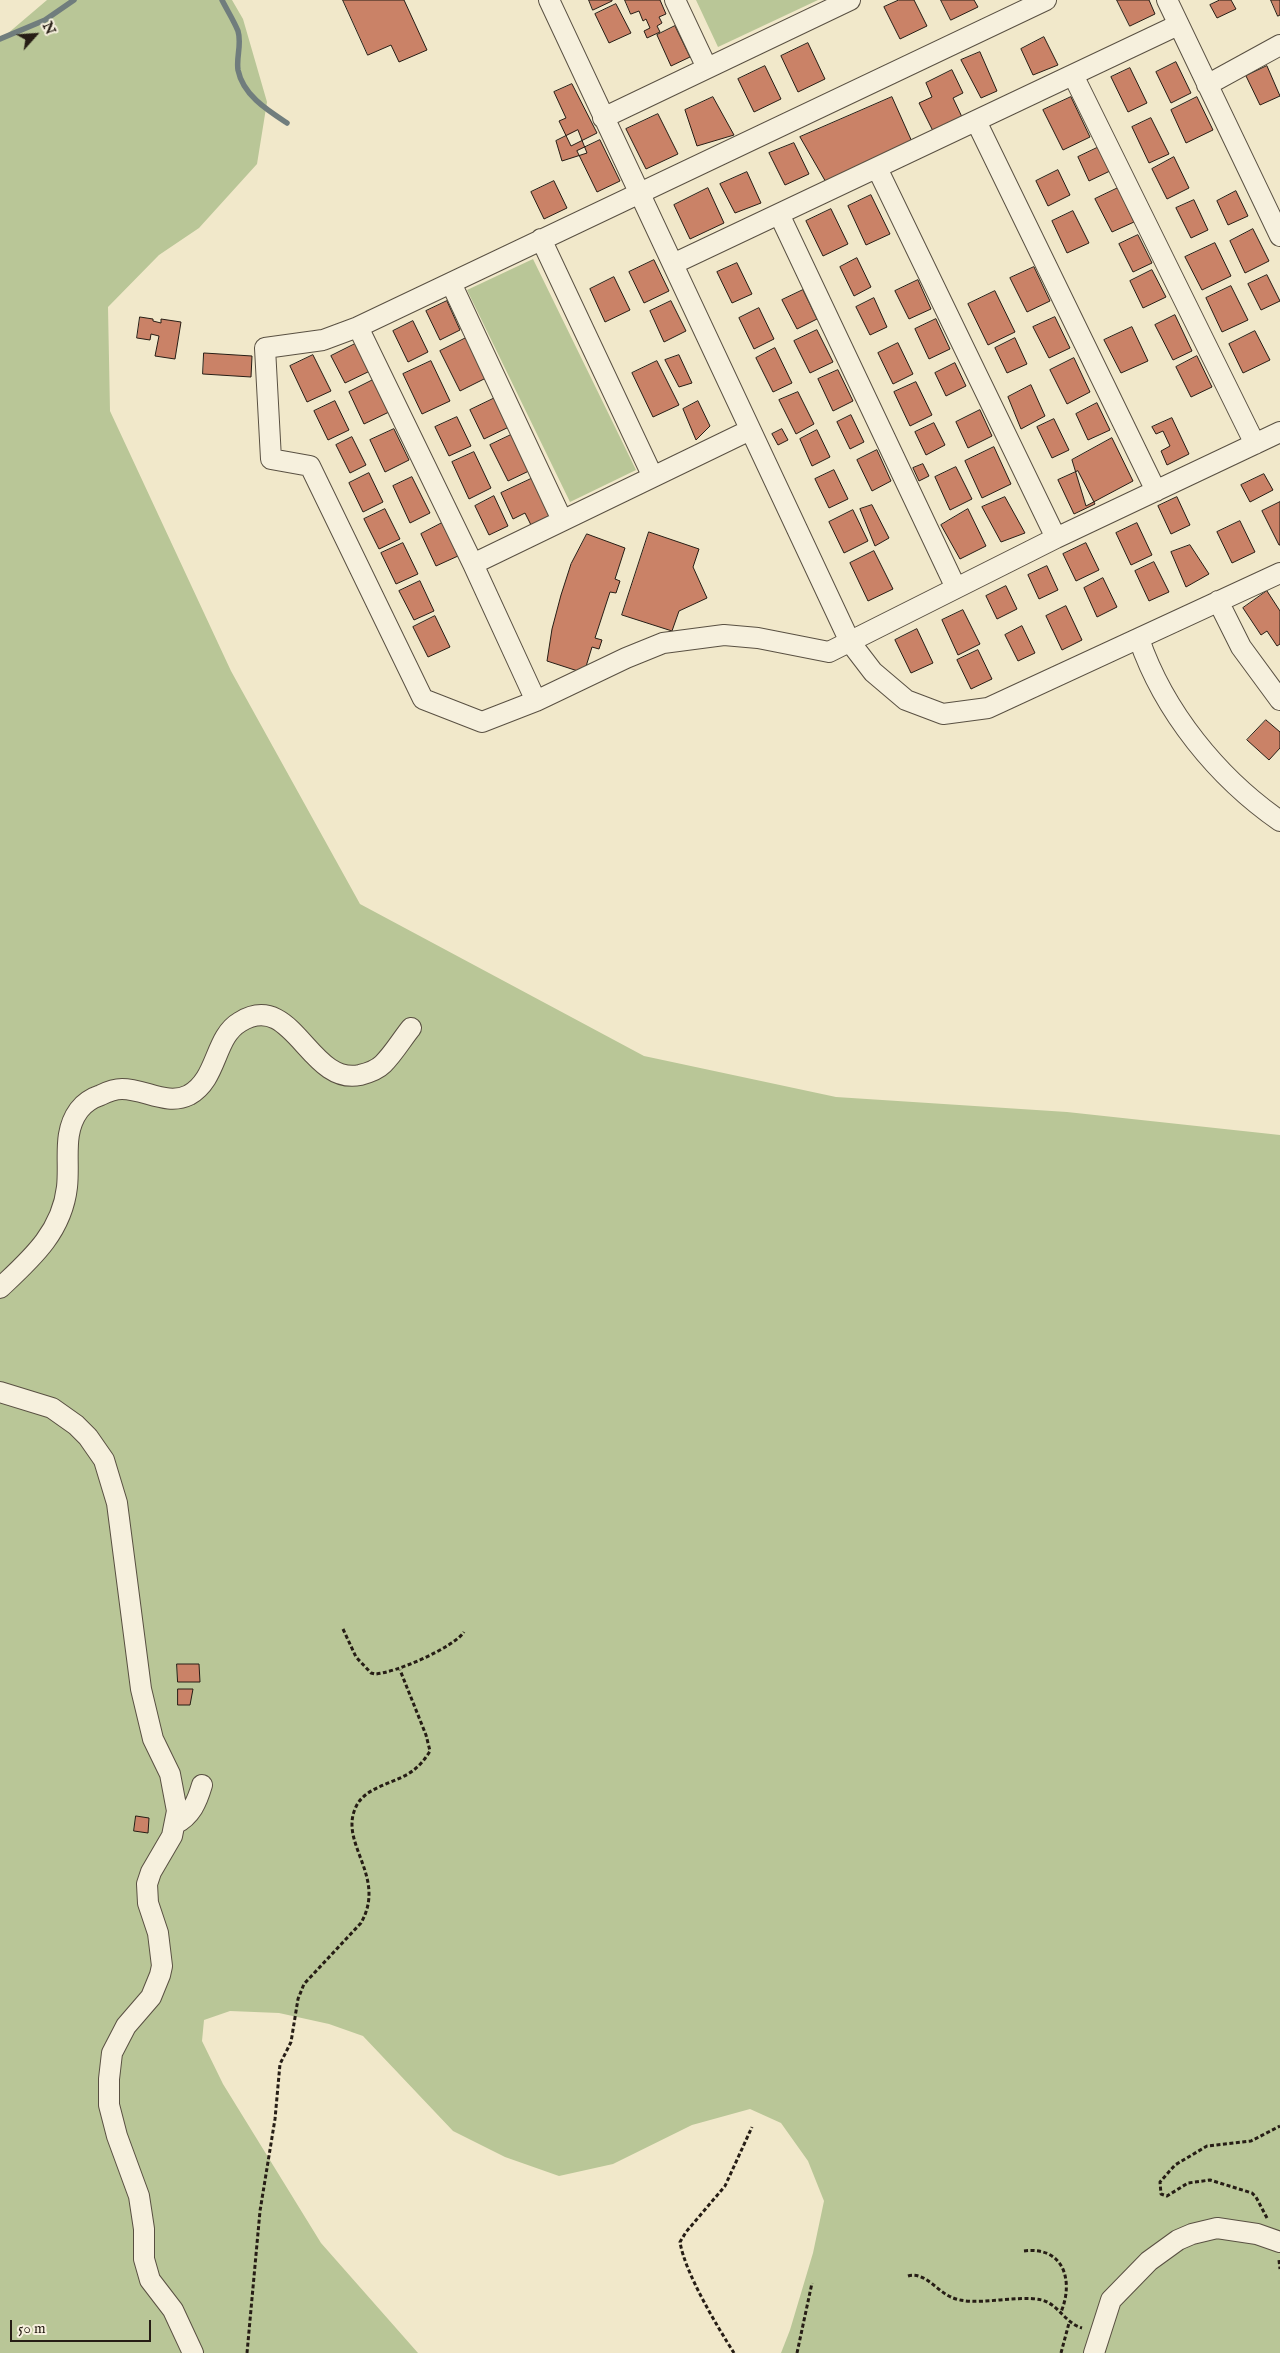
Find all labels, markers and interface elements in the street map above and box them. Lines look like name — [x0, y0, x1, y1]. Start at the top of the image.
north arrow — [10, 10, 60, 60]
text: N — [38, 19, 59, 38]
scale bar — [12, 2310, 154, 2342]
text: 50 m — [18, 2319, 46, 2338]

